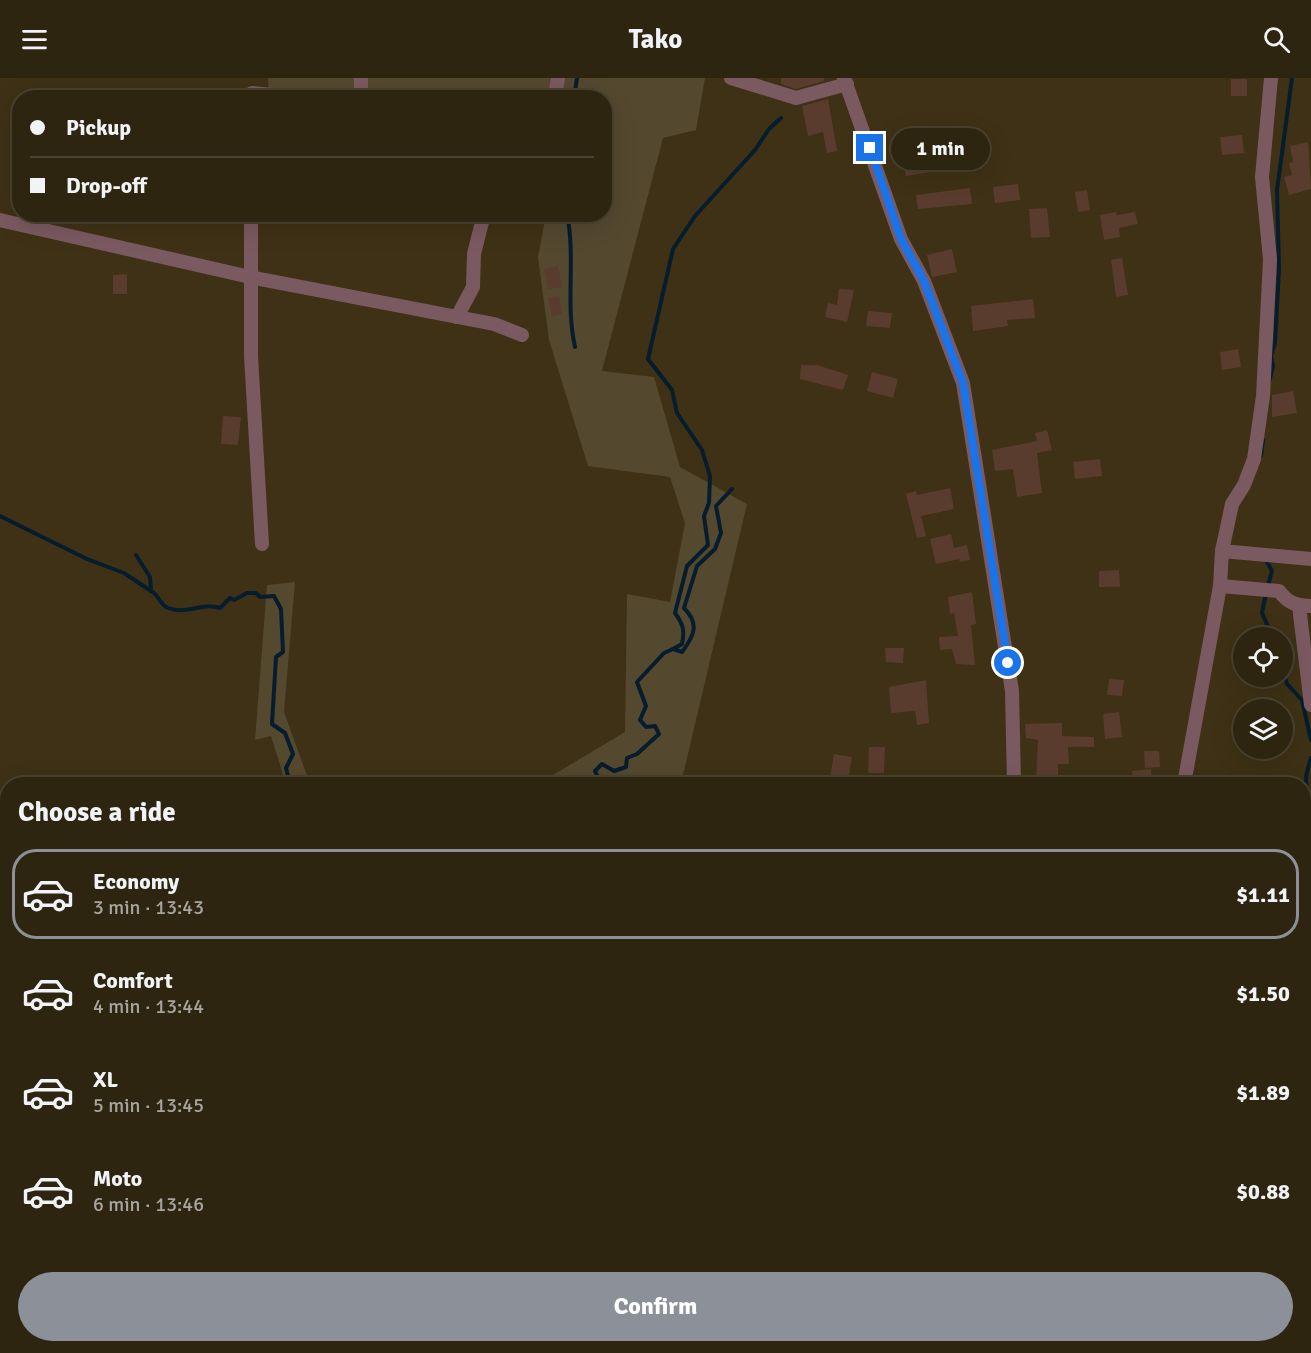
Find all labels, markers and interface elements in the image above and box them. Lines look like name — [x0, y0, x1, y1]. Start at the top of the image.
icon: menu — [18, 23, 51, 56]
text: Tako — [629, 23, 682, 56]
icon: search — [1260, 23, 1293, 56]
text: Pickup — [66, 114, 131, 141]
callout: 1 min — [891, 127, 990, 169]
route end — [856, 134, 883, 161]
text: 1 min — [916, 136, 965, 161]
text: Drop-off — [66, 172, 147, 199]
map controls — [1233, 627, 1293, 759]
button: locate — [1233, 627, 1293, 687]
route start — [994, 649, 1021, 676]
button: layers — [1233, 699, 1293, 759]
text: Choose a ride — [18, 796, 176, 829]
icon: car — [21, 867, 75, 921]
text: Economy — [93, 868, 179, 895]
text: $1.11 — [1236, 881, 1290, 908]
text: 3 min · 13:43 — [93, 895, 204, 920]
icon: car — [21, 966, 75, 1020]
text: Comfort — [93, 967, 173, 994]
text: $1.50 — [1236, 980, 1290, 1007]
text: 4 min · 13:44 — [93, 994, 204, 1019]
icon: car — [21, 1065, 75, 1119]
text: XL — [93, 1066, 118, 1093]
text: $1.89 — [1236, 1079, 1290, 1106]
text: 5 min · 13:45 — [93, 1093, 204, 1118]
icon: car — [21, 1164, 75, 1218]
text: Moto — [93, 1165, 142, 1192]
text: $0.88 — [1236, 1178, 1290, 1205]
text: 6 min · 13:46 — [93, 1192, 204, 1217]
button: Confirm — [18, 1272, 1293, 1341]

